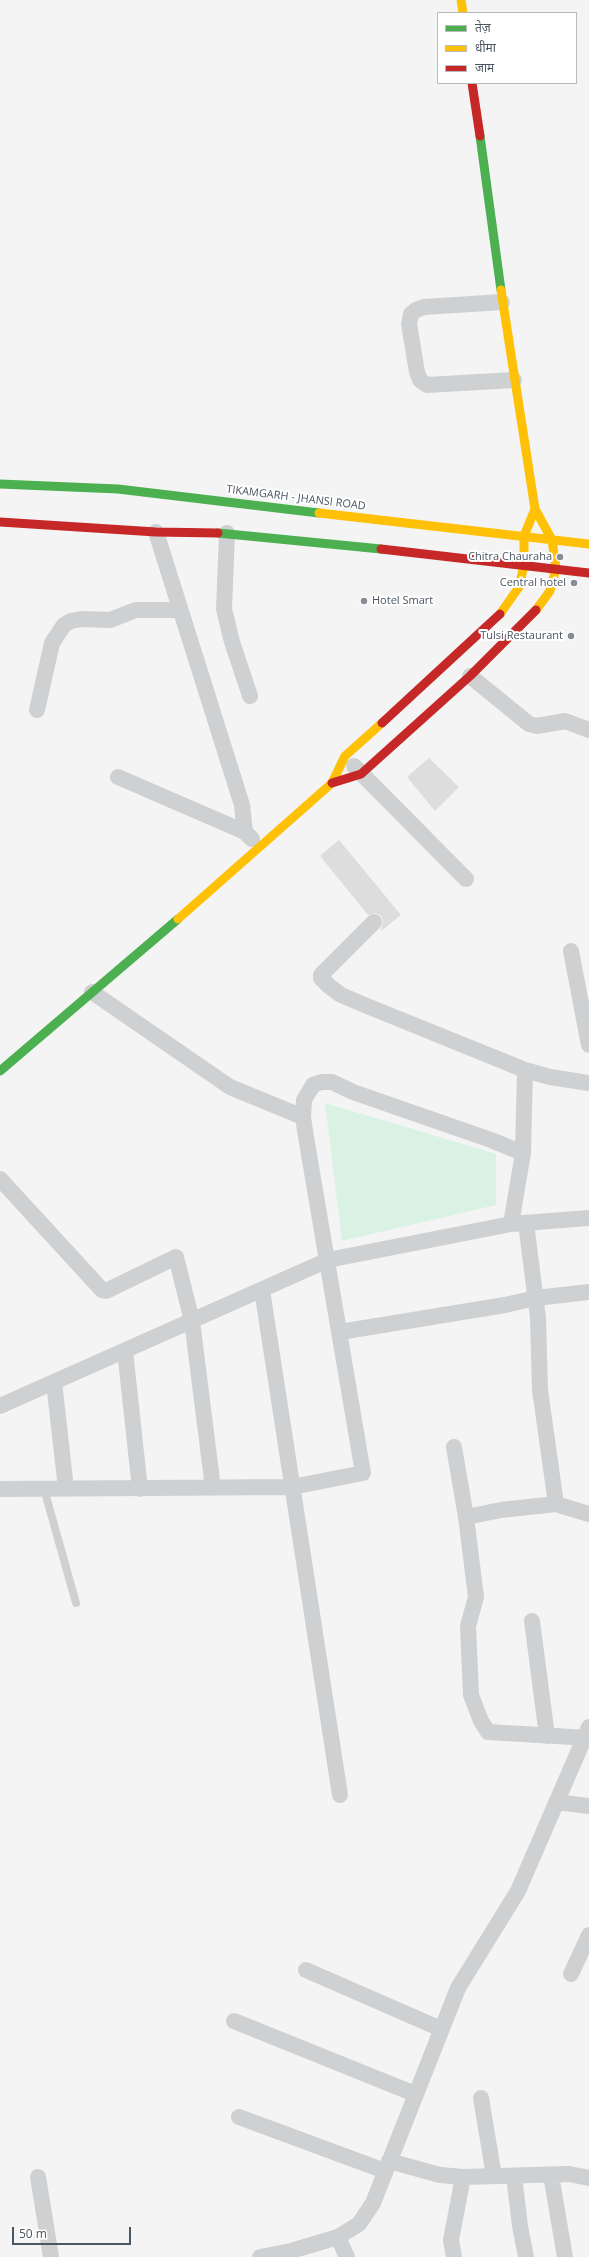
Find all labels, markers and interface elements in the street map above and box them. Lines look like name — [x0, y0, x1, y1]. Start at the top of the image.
legend — [437, 12, 577, 84]
text: तेज़ — [475, 19, 491, 36]
text: धीमा — [475, 39, 496, 56]
text: जाम — [475, 59, 494, 76]
street label: TIKAMGARH - JHANSI ROAD — [226, 483, 366, 513]
place label: Chitra Chauraha — [468, 550, 552, 564]
marker: Chitra Chauraha — [555, 552, 565, 562]
place label: Central hotel — [500, 576, 566, 590]
marker: Central hotel — [569, 578, 579, 588]
place label: Hotel Smart — [372, 594, 433, 608]
marker: Hotel Smart — [359, 596, 369, 606]
place label: Tulsi Restaurant — [480, 629, 563, 643]
marker: Tulsi Restaurant — [566, 631, 576, 641]
scale bar — [14, 2219, 133, 2245]
text: 50 m — [19, 2225, 47, 2242]

